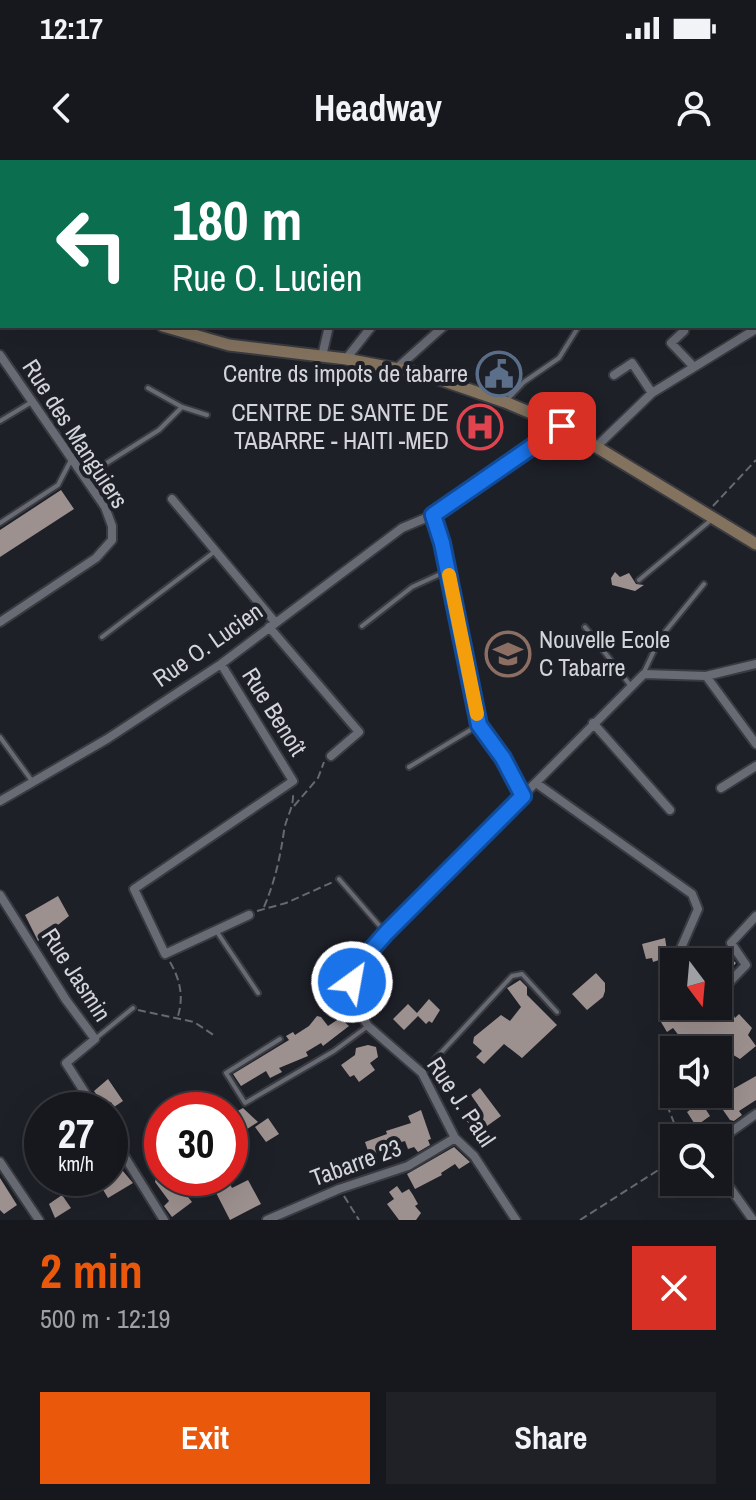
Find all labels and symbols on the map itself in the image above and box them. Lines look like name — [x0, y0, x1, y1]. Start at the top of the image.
public building icon: Centre ds impots de tabarre — [475, 350, 523, 398]
street label: Rue des Manguiers — [16, 353, 136, 514]
place label: Centre ds impots de tabarre — [223, 357, 468, 389]
pin — [528, 392, 596, 460]
place label: CENTRE DE SANTE DE TABARRE - HAITI -MED — [231, 396, 449, 456]
hospital icon: CENTRE DE SANTE DE TABARRE - HAITI -MED — [456, 403, 504, 451]
street label: Rue O. Lucien — [146, 595, 269, 694]
place label: Nouvelle Ecole C Tabarre — [539, 623, 670, 683]
school or university icon: Nouvelle Ecole C Tabarre — [484, 630, 532, 678]
street label: Rue Benoît — [235, 661, 315, 762]
street label: Rue Jasmin — [35, 922, 119, 1027]
position arrow — [310, 940, 394, 1024]
north arrow — [660, 948, 732, 1020]
street label: Rue J. Paul — [420, 1050, 504, 1153]
speed limit sign: 30 — [144, 1092, 248, 1196]
street label: Tabarre 23 — [306, 1131, 406, 1193]

